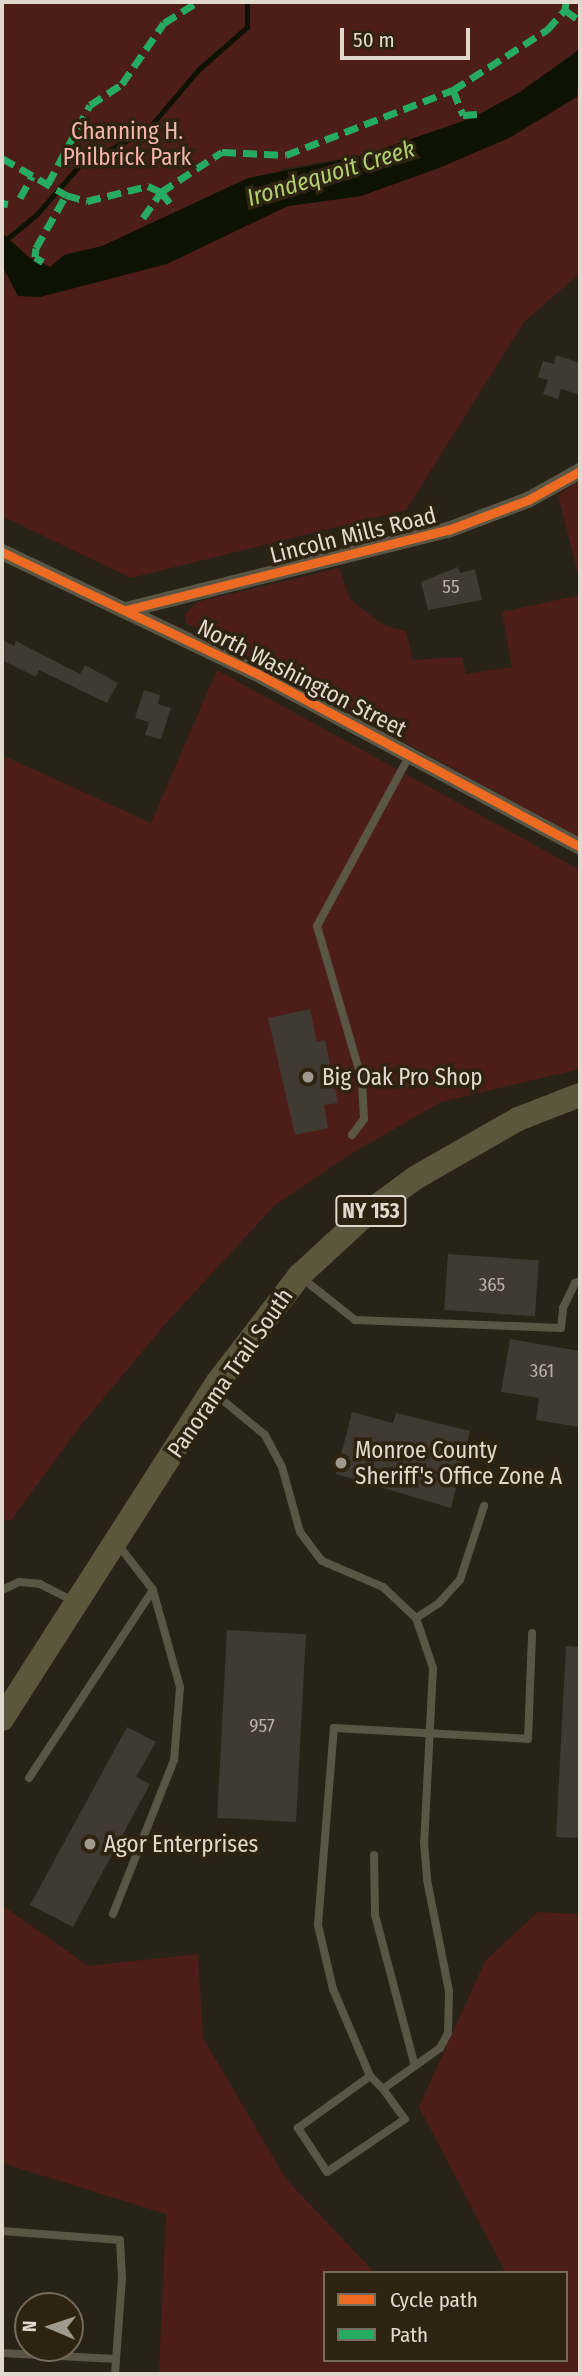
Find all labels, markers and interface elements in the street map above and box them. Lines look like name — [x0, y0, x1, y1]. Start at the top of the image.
scale bar — [344, 14, 474, 58]
text: 50 m — [353, 27, 395, 53]
park label: Channing H. Philbrick Park — [63, 117, 191, 171]
water label: Irondequoit Creek — [244, 135, 418, 213]
street label: Lincoln Mills Road — [267, 501, 439, 569]
house number: 55 — [442, 576, 460, 598]
street label: North Washington Street — [193, 613, 411, 743]
place label: Big Oak Pro Shop — [322, 1063, 483, 1091]
marker: Big Oak Pro Shop — [300, 1069, 316, 1085]
road number: NY 153 — [334, 1194, 408, 1228]
house number: 365 — [479, 1274, 505, 1296]
street label: Panorama Trail South — [161, 1283, 299, 1463]
house number: 361 — [530, 1360, 554, 1382]
place label: Monroe County Sheriff's Office Zone A — [355, 1436, 562, 1490]
marker: Monroe County Sheriff's Office Zone A — [333, 1455, 349, 1471]
house number: 957 — [249, 1715, 275, 1737]
place label: Agor Enterprises — [104, 1830, 258, 1858]
marker: Agor Enterprises — [82, 1836, 98, 1852]
legend — [323, 2271, 568, 2362]
text: Cycle path — [390, 2287, 478, 2313]
north arrow — [14, 2292, 84, 2362]
text: N — [18, 2320, 41, 2332]
text: Path — [390, 2322, 428, 2348]

